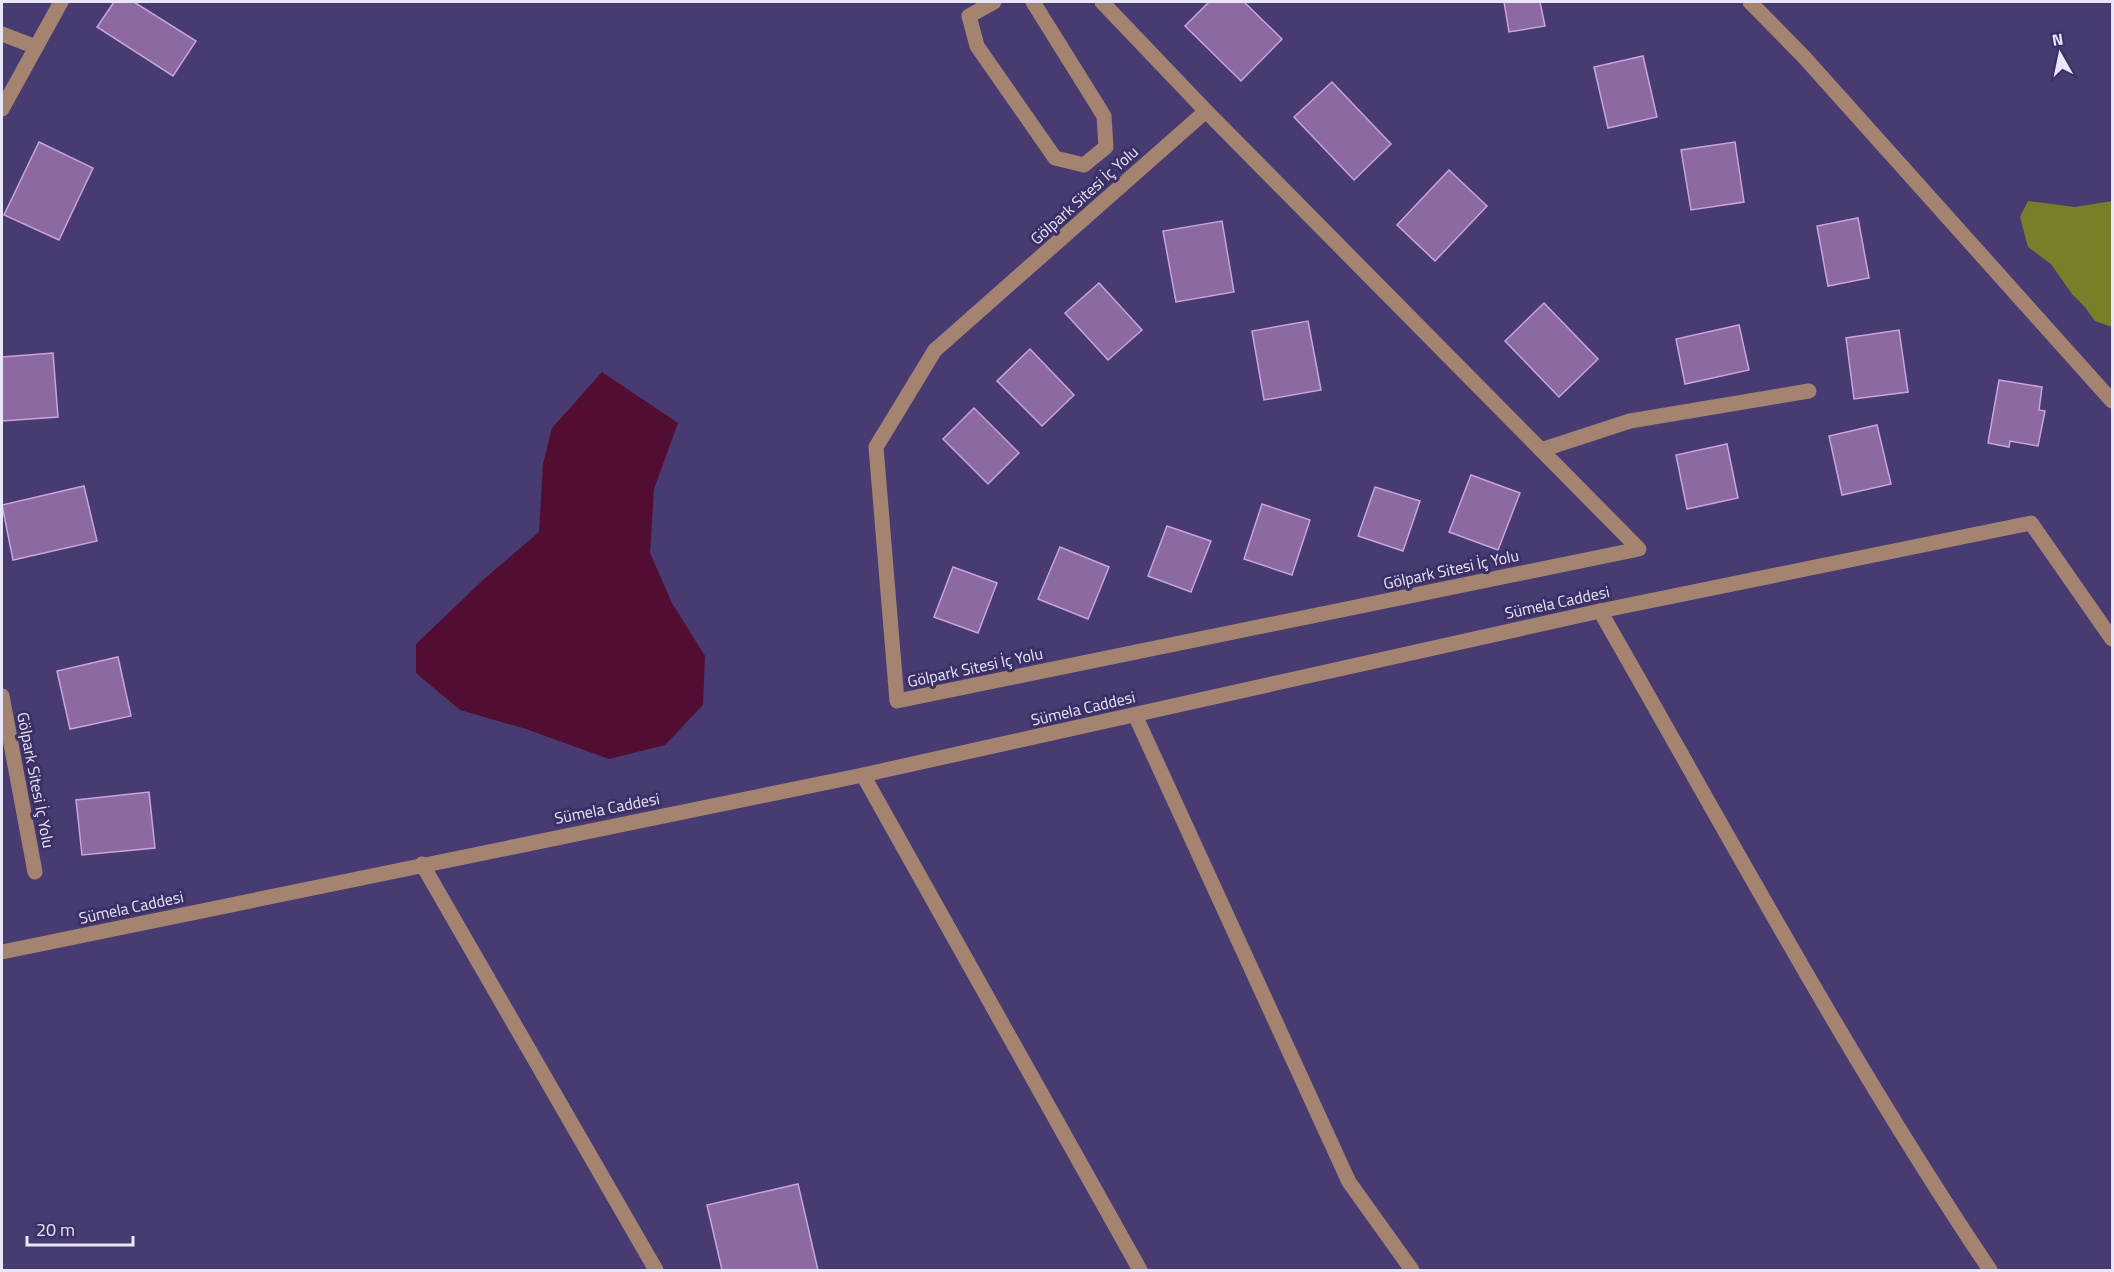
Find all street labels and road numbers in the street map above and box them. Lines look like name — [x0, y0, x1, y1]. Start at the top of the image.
street label: Gölpark Sitesi İç Yolu — [1025, 140, 1143, 250]
street label: Gölpark Sitesi İç Yolu — [1381, 543, 1521, 595]
street label: Sümela Caddesi — [1502, 579, 1612, 625]
street label: Gölpark Sitesi İç Yolu — [905, 641, 1045, 693]
street label: Sümela Caddesi — [1028, 684, 1138, 732]
street label: Gölpark Sitesi İç Yolu — [11, 710, 61, 850]
street label: Sümela Caddesi — [552, 786, 662, 830]
street label: Sümela Caddesi — [76, 884, 186, 930]

